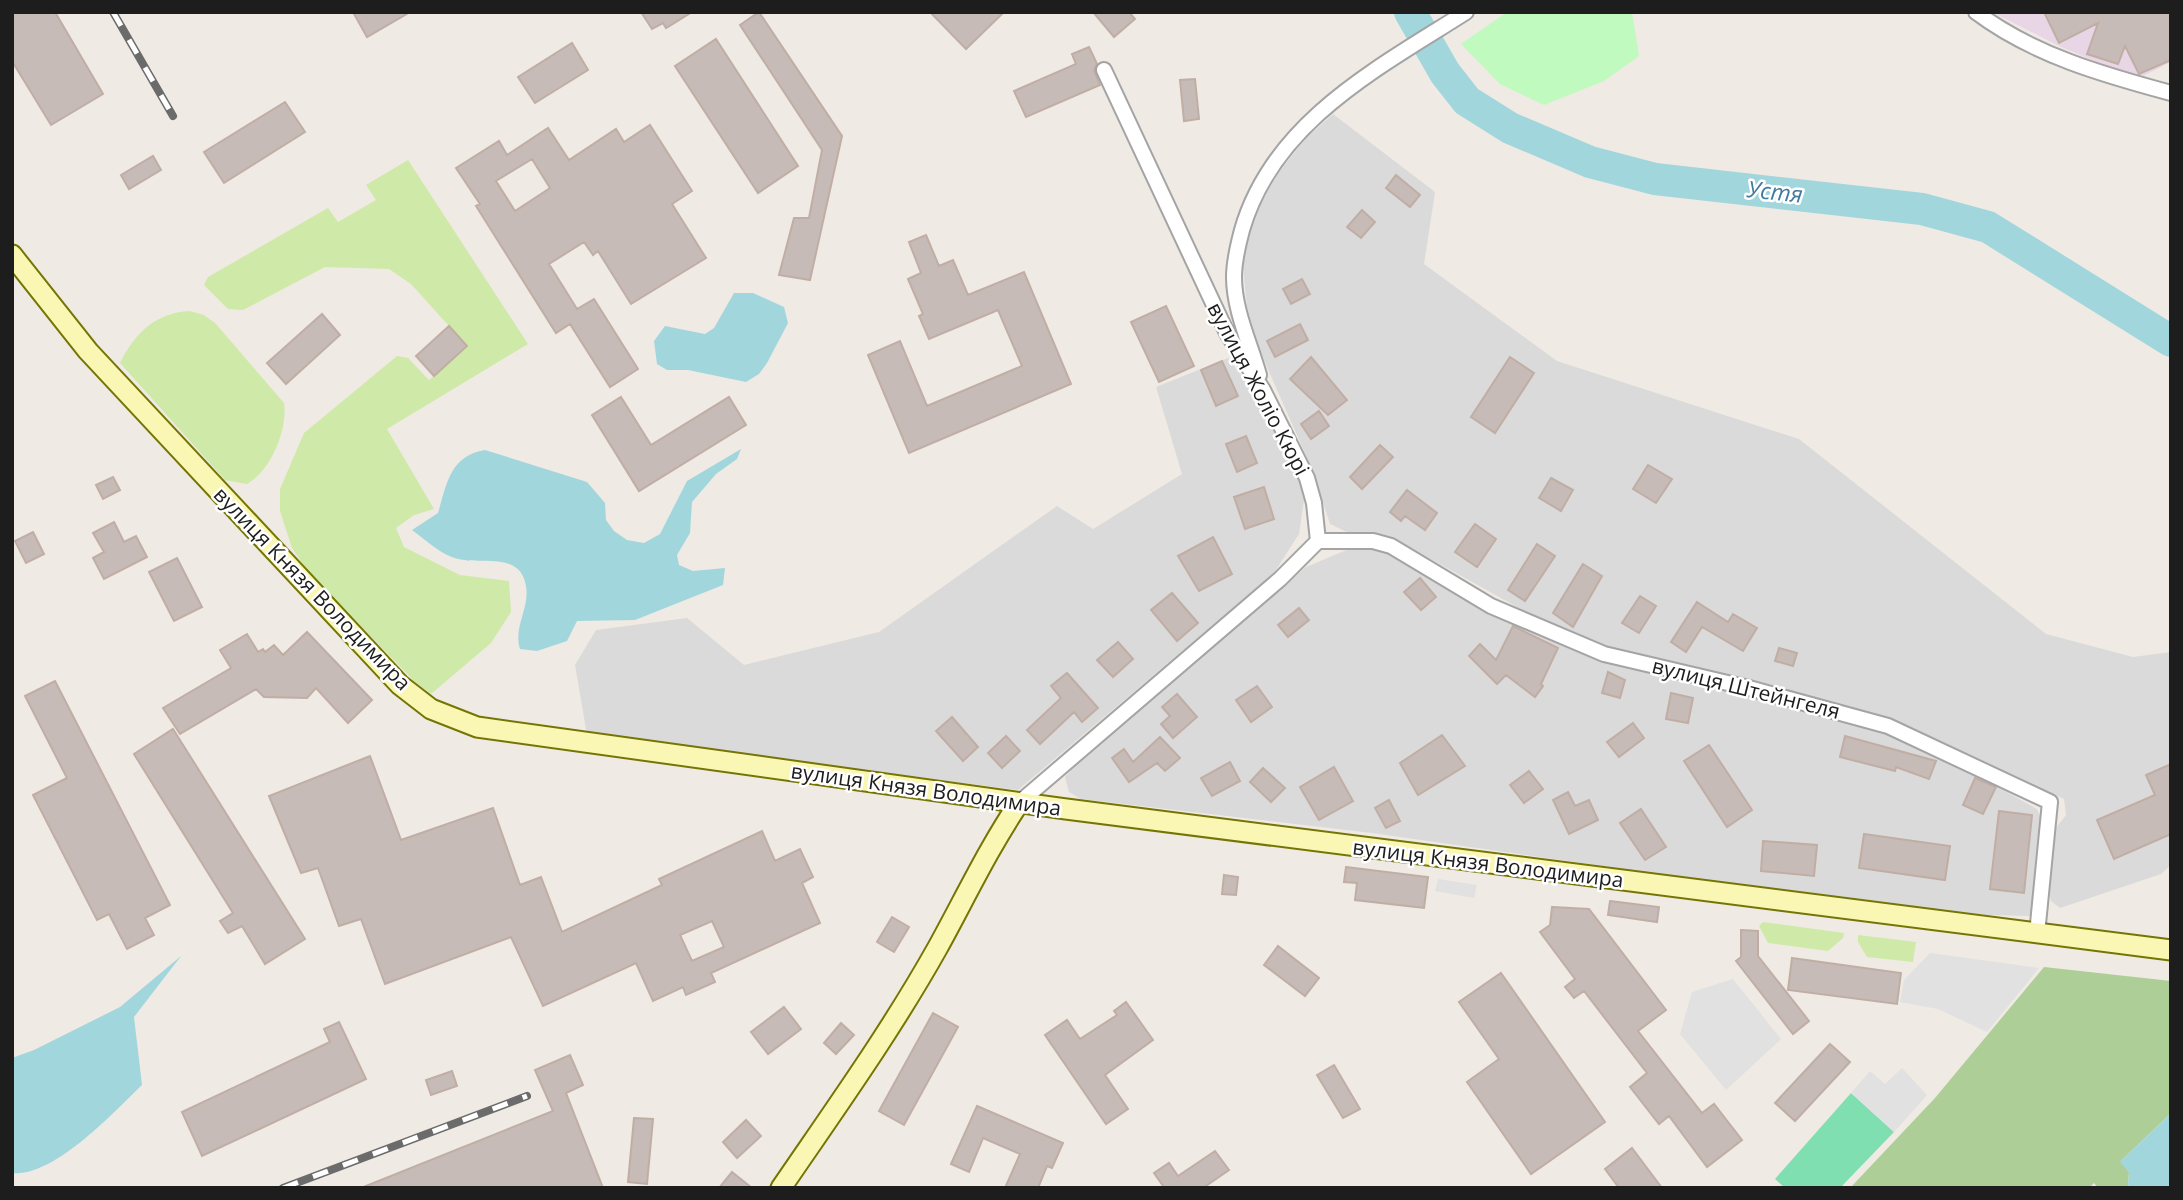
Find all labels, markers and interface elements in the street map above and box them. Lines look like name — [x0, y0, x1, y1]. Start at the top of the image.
water label: Устя — [1745, 172, 1804, 210]
street label: вулиця Жоліо Кюрі — [1201, 297, 1316, 480]
street label: вулиця Князя Володимира — [208, 481, 417, 696]
street label: вулиця Штейнгеля — [1649, 651, 1843, 725]
street label: вулиця Князя Володимира — [789, 756, 1063, 822]
street label: вулиця Князя Володимира — [1351, 832, 1625, 894]

